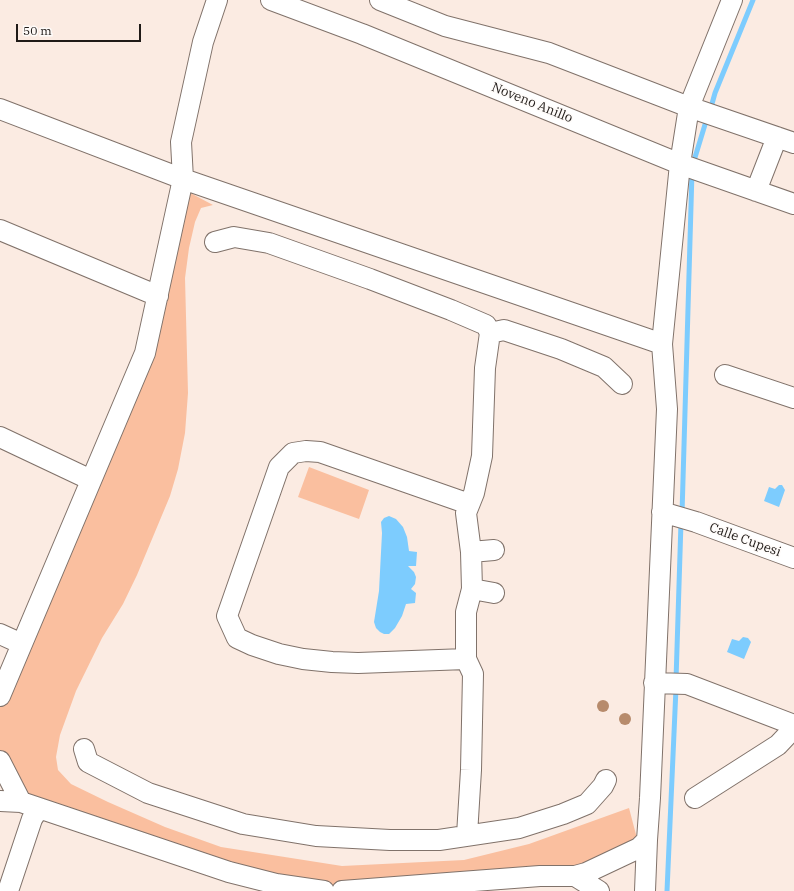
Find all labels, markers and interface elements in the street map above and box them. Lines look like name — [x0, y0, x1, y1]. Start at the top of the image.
scale bar — [18, 16, 143, 42]
text: 50 m — [23, 23, 52, 38]
street label: Noveno Anillo — [489, 80, 575, 126]
street label: Calle Cupesi — [707, 520, 783, 560]

